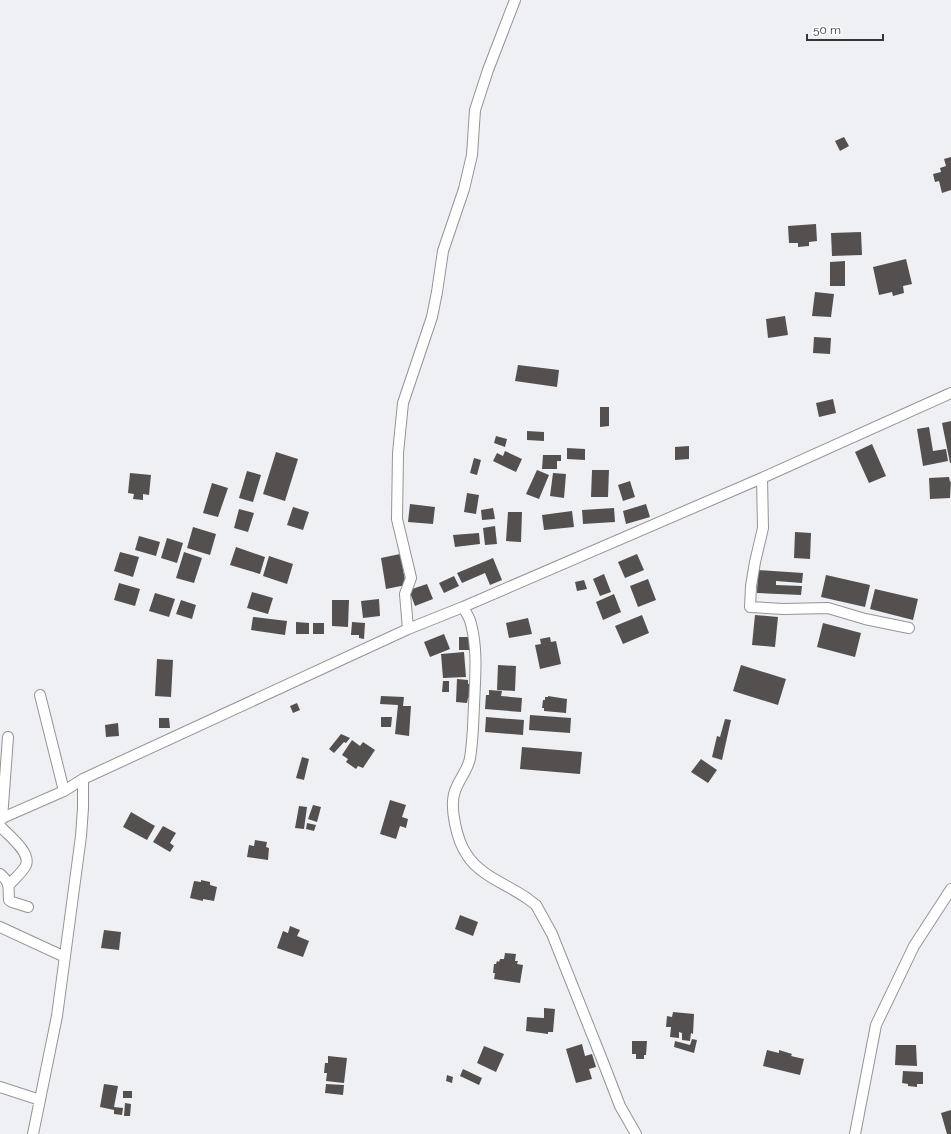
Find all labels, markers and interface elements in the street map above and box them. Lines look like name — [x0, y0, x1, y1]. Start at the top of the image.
scale bar — [807, 16, 883, 42]
text: 50 m — [813, 23, 841, 37]

